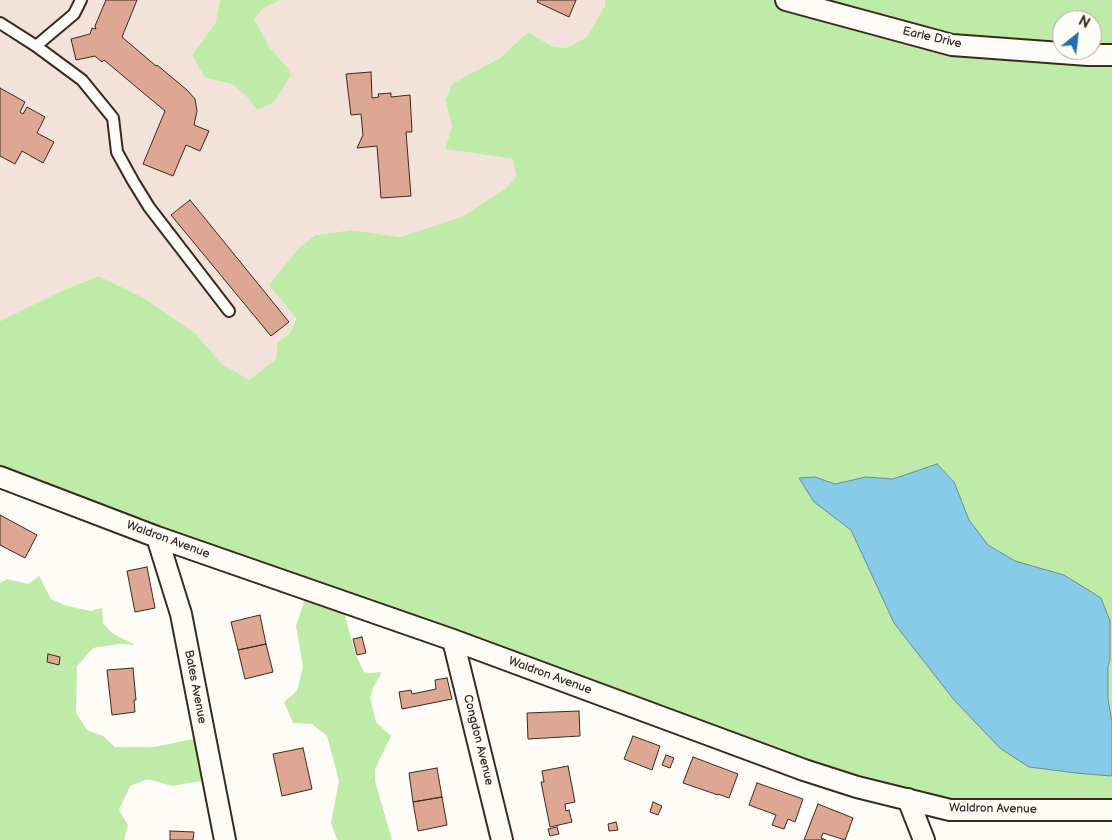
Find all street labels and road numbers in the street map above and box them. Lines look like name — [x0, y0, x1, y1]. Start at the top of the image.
street label: Earle Drive — [901, 24, 963, 52]
street label: Waldron Avenue — [124, 518, 212, 562]
street label: Bates Avenue — [181, 649, 209, 725]
street label: Waldron Avenue — [506, 654, 594, 698]
street label: Congdon Avenue — [460, 693, 496, 787]
street label: Waldron Avenue — [949, 801, 1037, 817]

